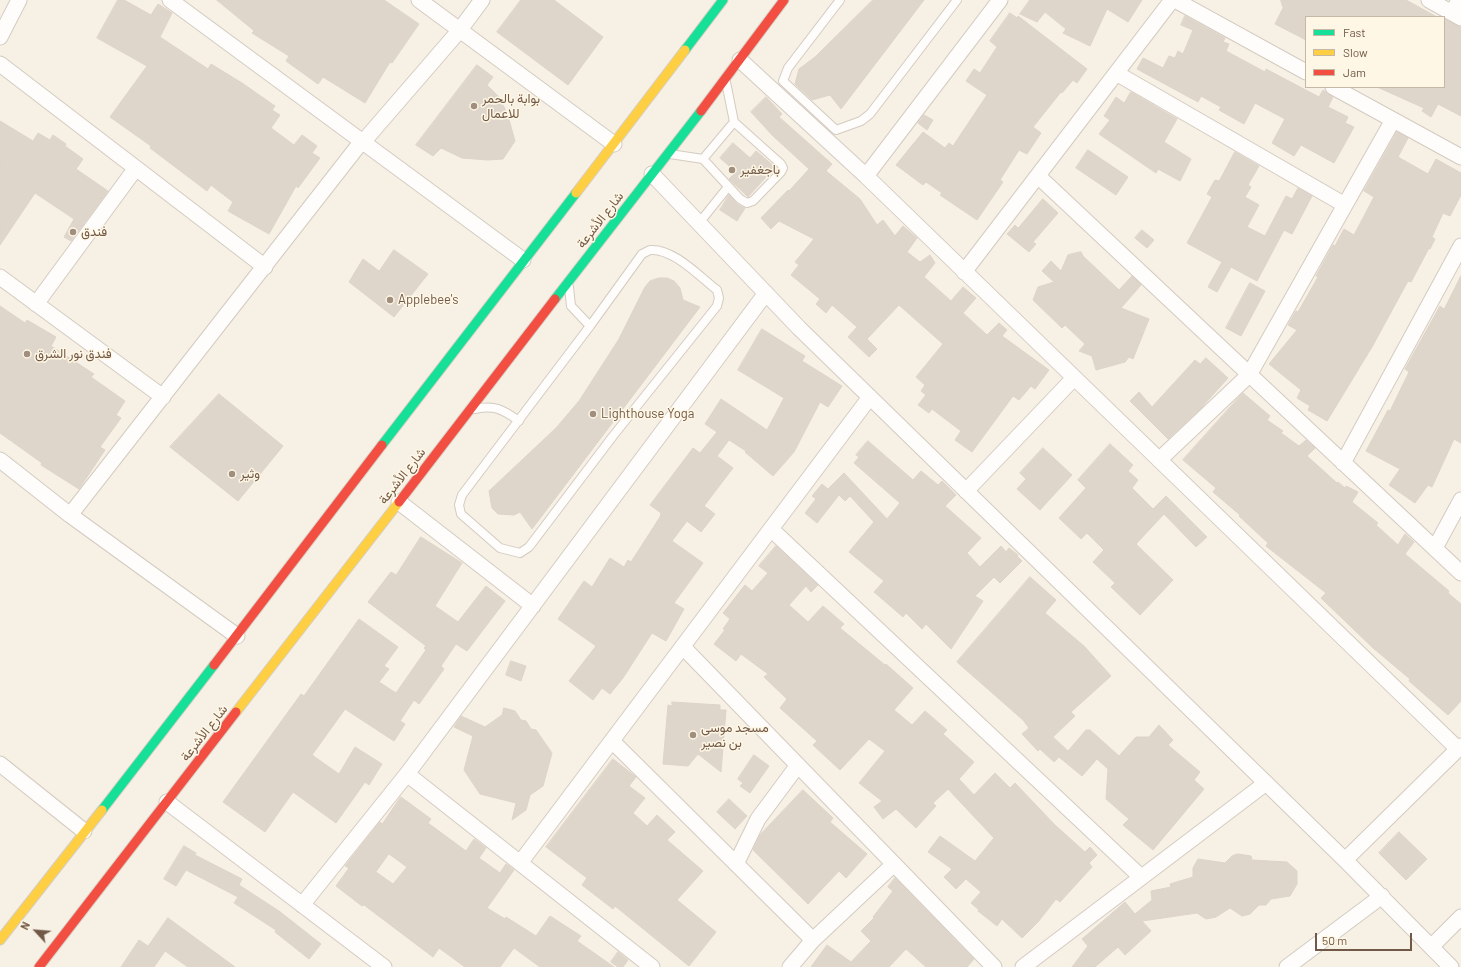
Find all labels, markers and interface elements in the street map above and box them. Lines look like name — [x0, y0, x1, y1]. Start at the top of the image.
legend — [1305, 16, 1445, 88]
text: Fast — [1343, 25, 1366, 39]
text: Slow — [1343, 45, 1368, 59]
text: Jam — [1343, 65, 1366, 79]
place label: بوابة بالحمر للاعمال — [482, 91, 540, 122]
marker: بوابة بالحمر للاعمال — [469, 101, 479, 111]
place label: باجغفير — [740, 162, 780, 178]
marker: باجغفير — [727, 165, 737, 175]
street label: شارع الأشرعة — [573, 189, 627, 251]
place label: فندق — [81, 224, 107, 240]
marker: فندق — [68, 227, 78, 237]
place label: Applebee's — [398, 292, 458, 308]
marker: Applebee's — [385, 295, 395, 305]
place label: فندق نور الشرق — [35, 346, 112, 362]
marker: فندق نور الشرق — [22, 349, 32, 359]
place label: Lighthouse Yoga — [601, 406, 694, 422]
marker: Lighthouse Yoga — [588, 409, 598, 419]
street label: شارع الأشرعة — [375, 445, 429, 507]
place label: وثير — [240, 466, 260, 482]
marker: وثير — [227, 469, 237, 479]
street label: شارع الأشرعة — [177, 702, 231, 764]
place label: مسجد موسى بن نصير — [701, 720, 769, 751]
marker: مسجد موسى بن نصير — [688, 730, 698, 740]
north arrow — [16, 911, 56, 951]
text: N — [17, 919, 32, 932]
scale bar — [1317, 925, 1414, 951]
text: 50 m — [1322, 933, 1347, 947]

